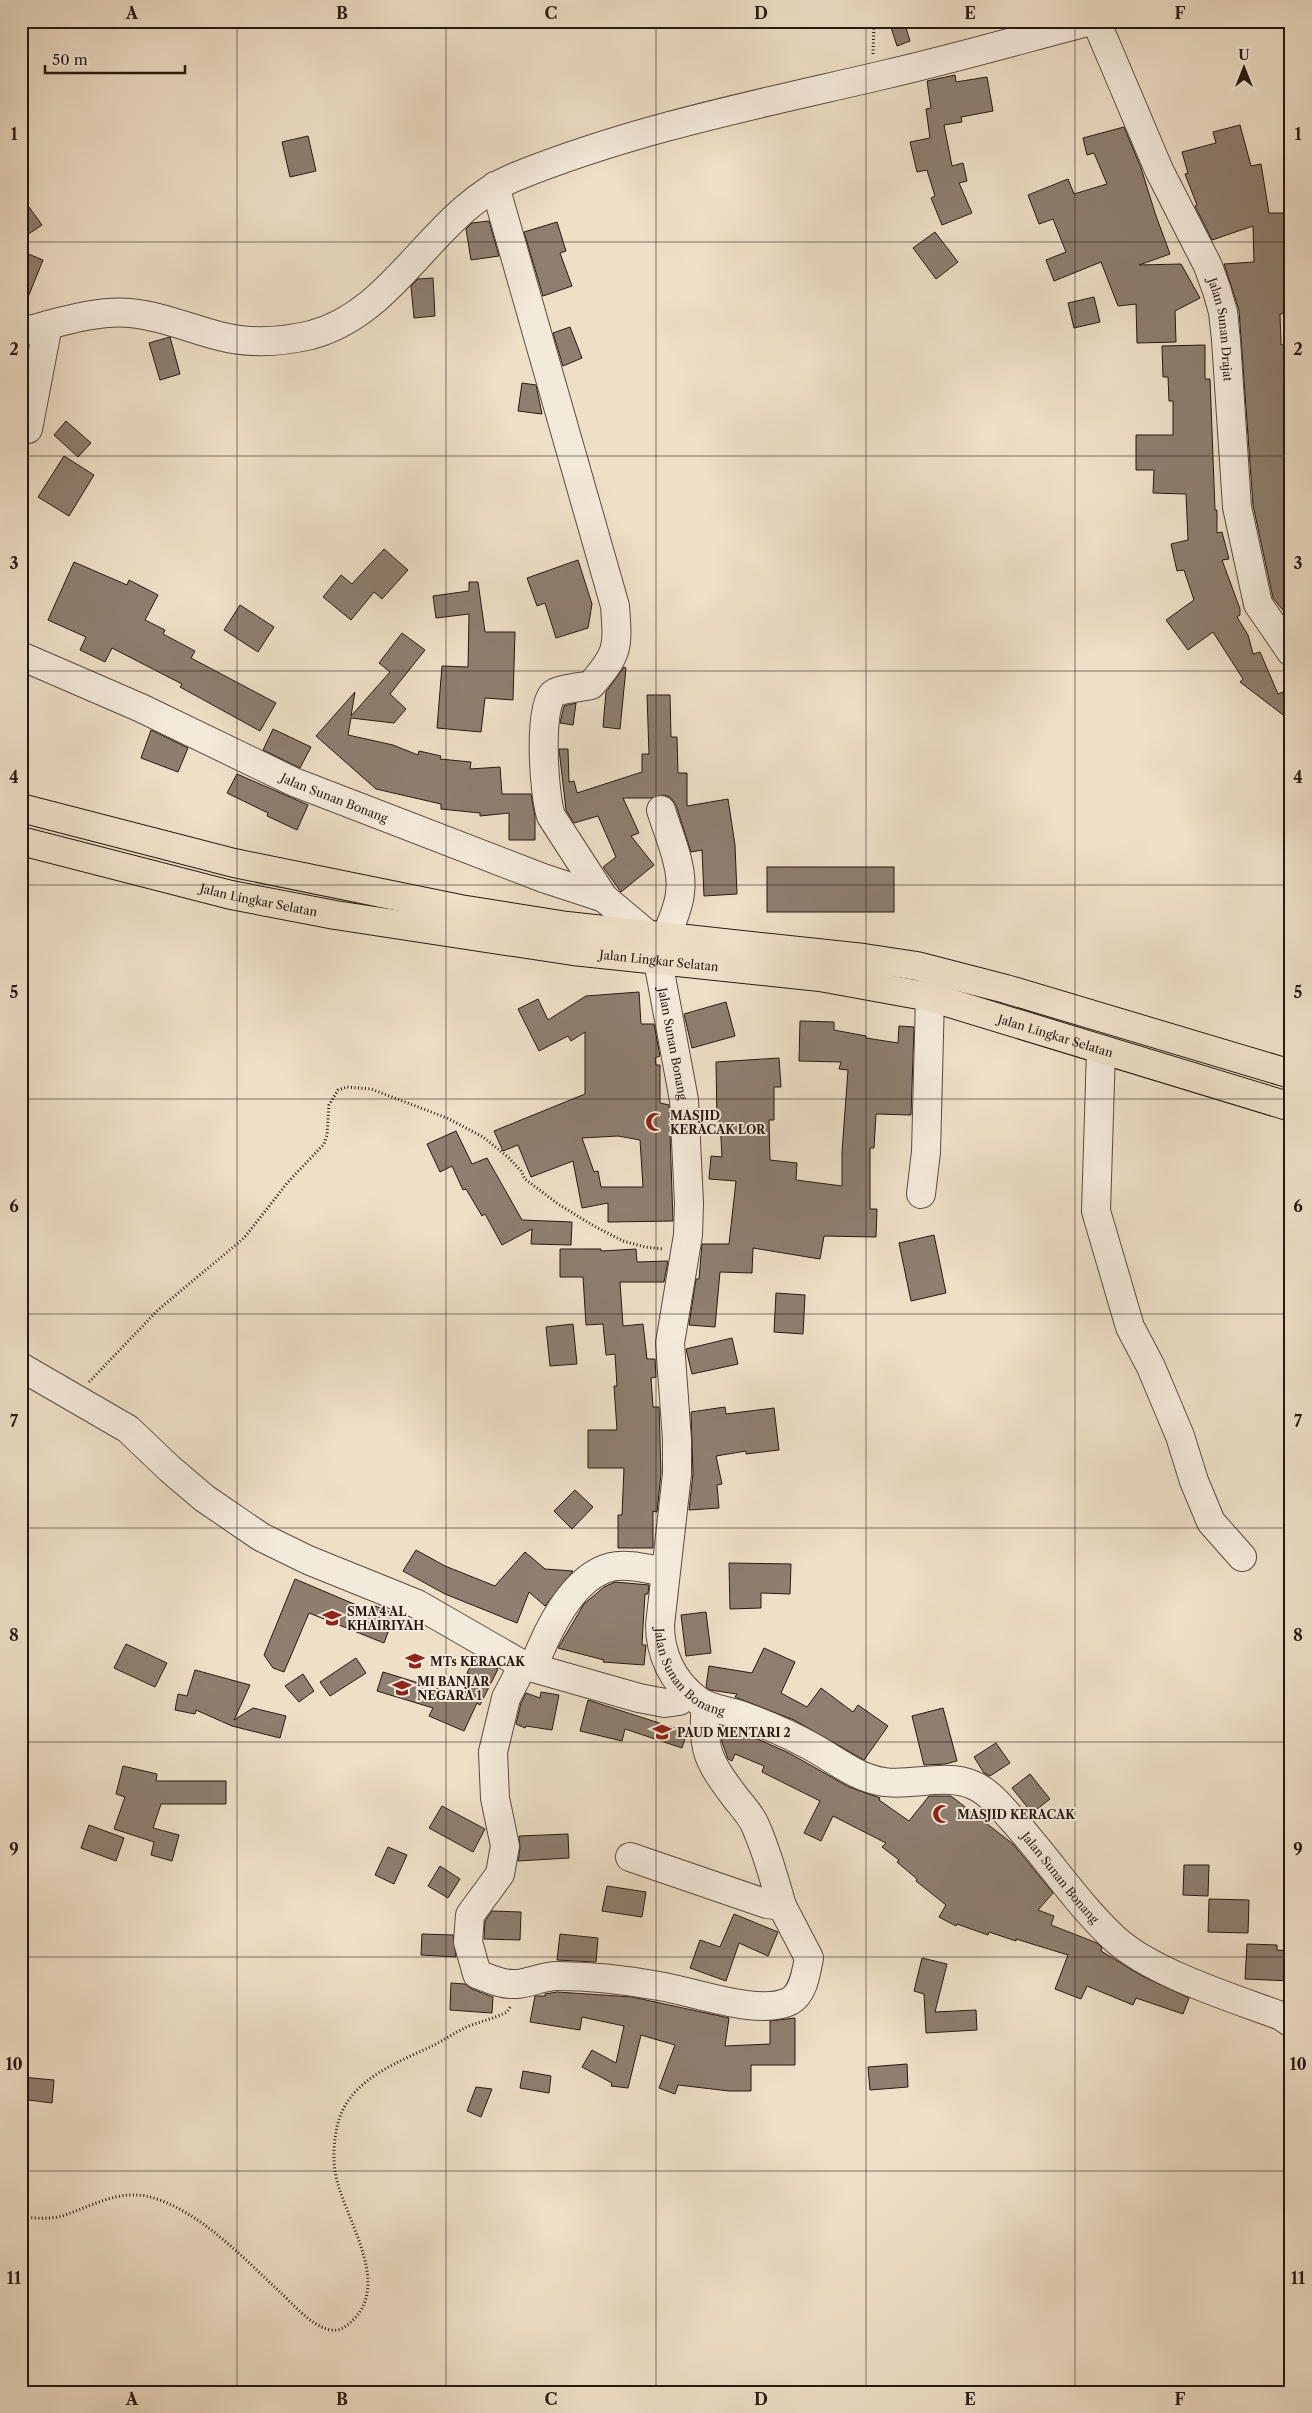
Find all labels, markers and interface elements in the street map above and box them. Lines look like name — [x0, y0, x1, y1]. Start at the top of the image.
text: A — [125, 3, 139, 23]
text: B — [336, 3, 348, 23]
text: C — [545, 3, 557, 23]
text: D — [754, 3, 768, 23]
text: E — [964, 3, 976, 23]
text: F — [1175, 3, 1186, 23]
scale bar — [45, 42, 185, 74]
north arrow — [1220, 42, 1270, 92]
text: U — [1238, 46, 1250, 64]
text: 50 m — [52, 50, 88, 69]
text: 1 — [10, 124, 18, 144]
text: 1 — [1294, 124, 1302, 144]
street label: Jalan Sunan Drajat — [1205, 274, 1236, 383]
text: 2 — [9, 339, 19, 359]
text: 2 — [1293, 339, 1303, 359]
text: 3 — [9, 553, 19, 573]
text: 3 — [1293, 553, 1303, 573]
text: 4 — [9, 767, 19, 787]
text: 4 — [1293, 767, 1303, 787]
street label: Jalan Sunan Bonang — [277, 768, 391, 825]
street label: Jalan Lingkar Selatan — [197, 879, 319, 919]
street label: Jalan Lingkar Selatan — [597, 946, 720, 974]
text: 5 — [10, 982, 19, 1002]
text: 5 — [1294, 982, 1303, 1002]
street label: Jalan Sunan Bonang — [655, 984, 691, 1101]
street label: Jalan Lingkar Selatan — [994, 1010, 1115, 1060]
place label: MASJID KERACAK LOR — [670, 1108, 766, 1137]
mosque icon: MASJID KERACAK LOR — [644, 1111, 666, 1133]
text: 6 — [9, 1196, 19, 1216]
text: 6 — [1293, 1196, 1303, 1216]
text: 7 — [10, 1411, 19, 1431]
text: 7 — [1294, 1411, 1303, 1431]
place label: SMA 4 AL KHAIRIYAH — [347, 1604, 424, 1633]
school or university icon: SMA 4 AL KHAIRIYAH — [321, 1607, 343, 1629]
text: 8 — [9, 1625, 19, 1645]
text: 8 — [1293, 1625, 1303, 1645]
street label: Jalan Sunan Bonang — [652, 1626, 727, 1718]
school or university icon: MTs KERACAK — [404, 1650, 426, 1672]
place label: MTs KERACAK — [430, 1654, 525, 1669]
place label: MI BANJAR NEGARA 1 — [417, 1674, 490, 1703]
school or university icon: MI BANJAR NEGARA 1 — [391, 1677, 413, 1699]
school or university icon: PAUD MENTARI 2 — [651, 1721, 673, 1743]
place label: PAUD MENTARI 2 — [677, 1725, 791, 1740]
mosque icon: MASJID KERACAK — [931, 1803, 953, 1825]
place label: MASJID KERACAK — [957, 1807, 1075, 1822]
street label: Jalan Sunan Bonang — [1018, 1827, 1103, 1927]
text: 9 — [9, 1839, 19, 1859]
text: 9 — [1293, 1839, 1303, 1859]
text: 10 — [5, 2054, 23, 2074]
text: 10 — [1289, 2054, 1307, 2074]
text: 11 — [7, 2268, 22, 2288]
text: 11 — [1291, 2268, 1306, 2288]
text: A — [125, 2389, 139, 2409]
text: B — [336, 2389, 348, 2409]
text: C — [545, 2389, 557, 2409]
text: D — [754, 2389, 768, 2409]
text: E — [964, 2389, 976, 2409]
text: F — [1175, 2389, 1186, 2409]

